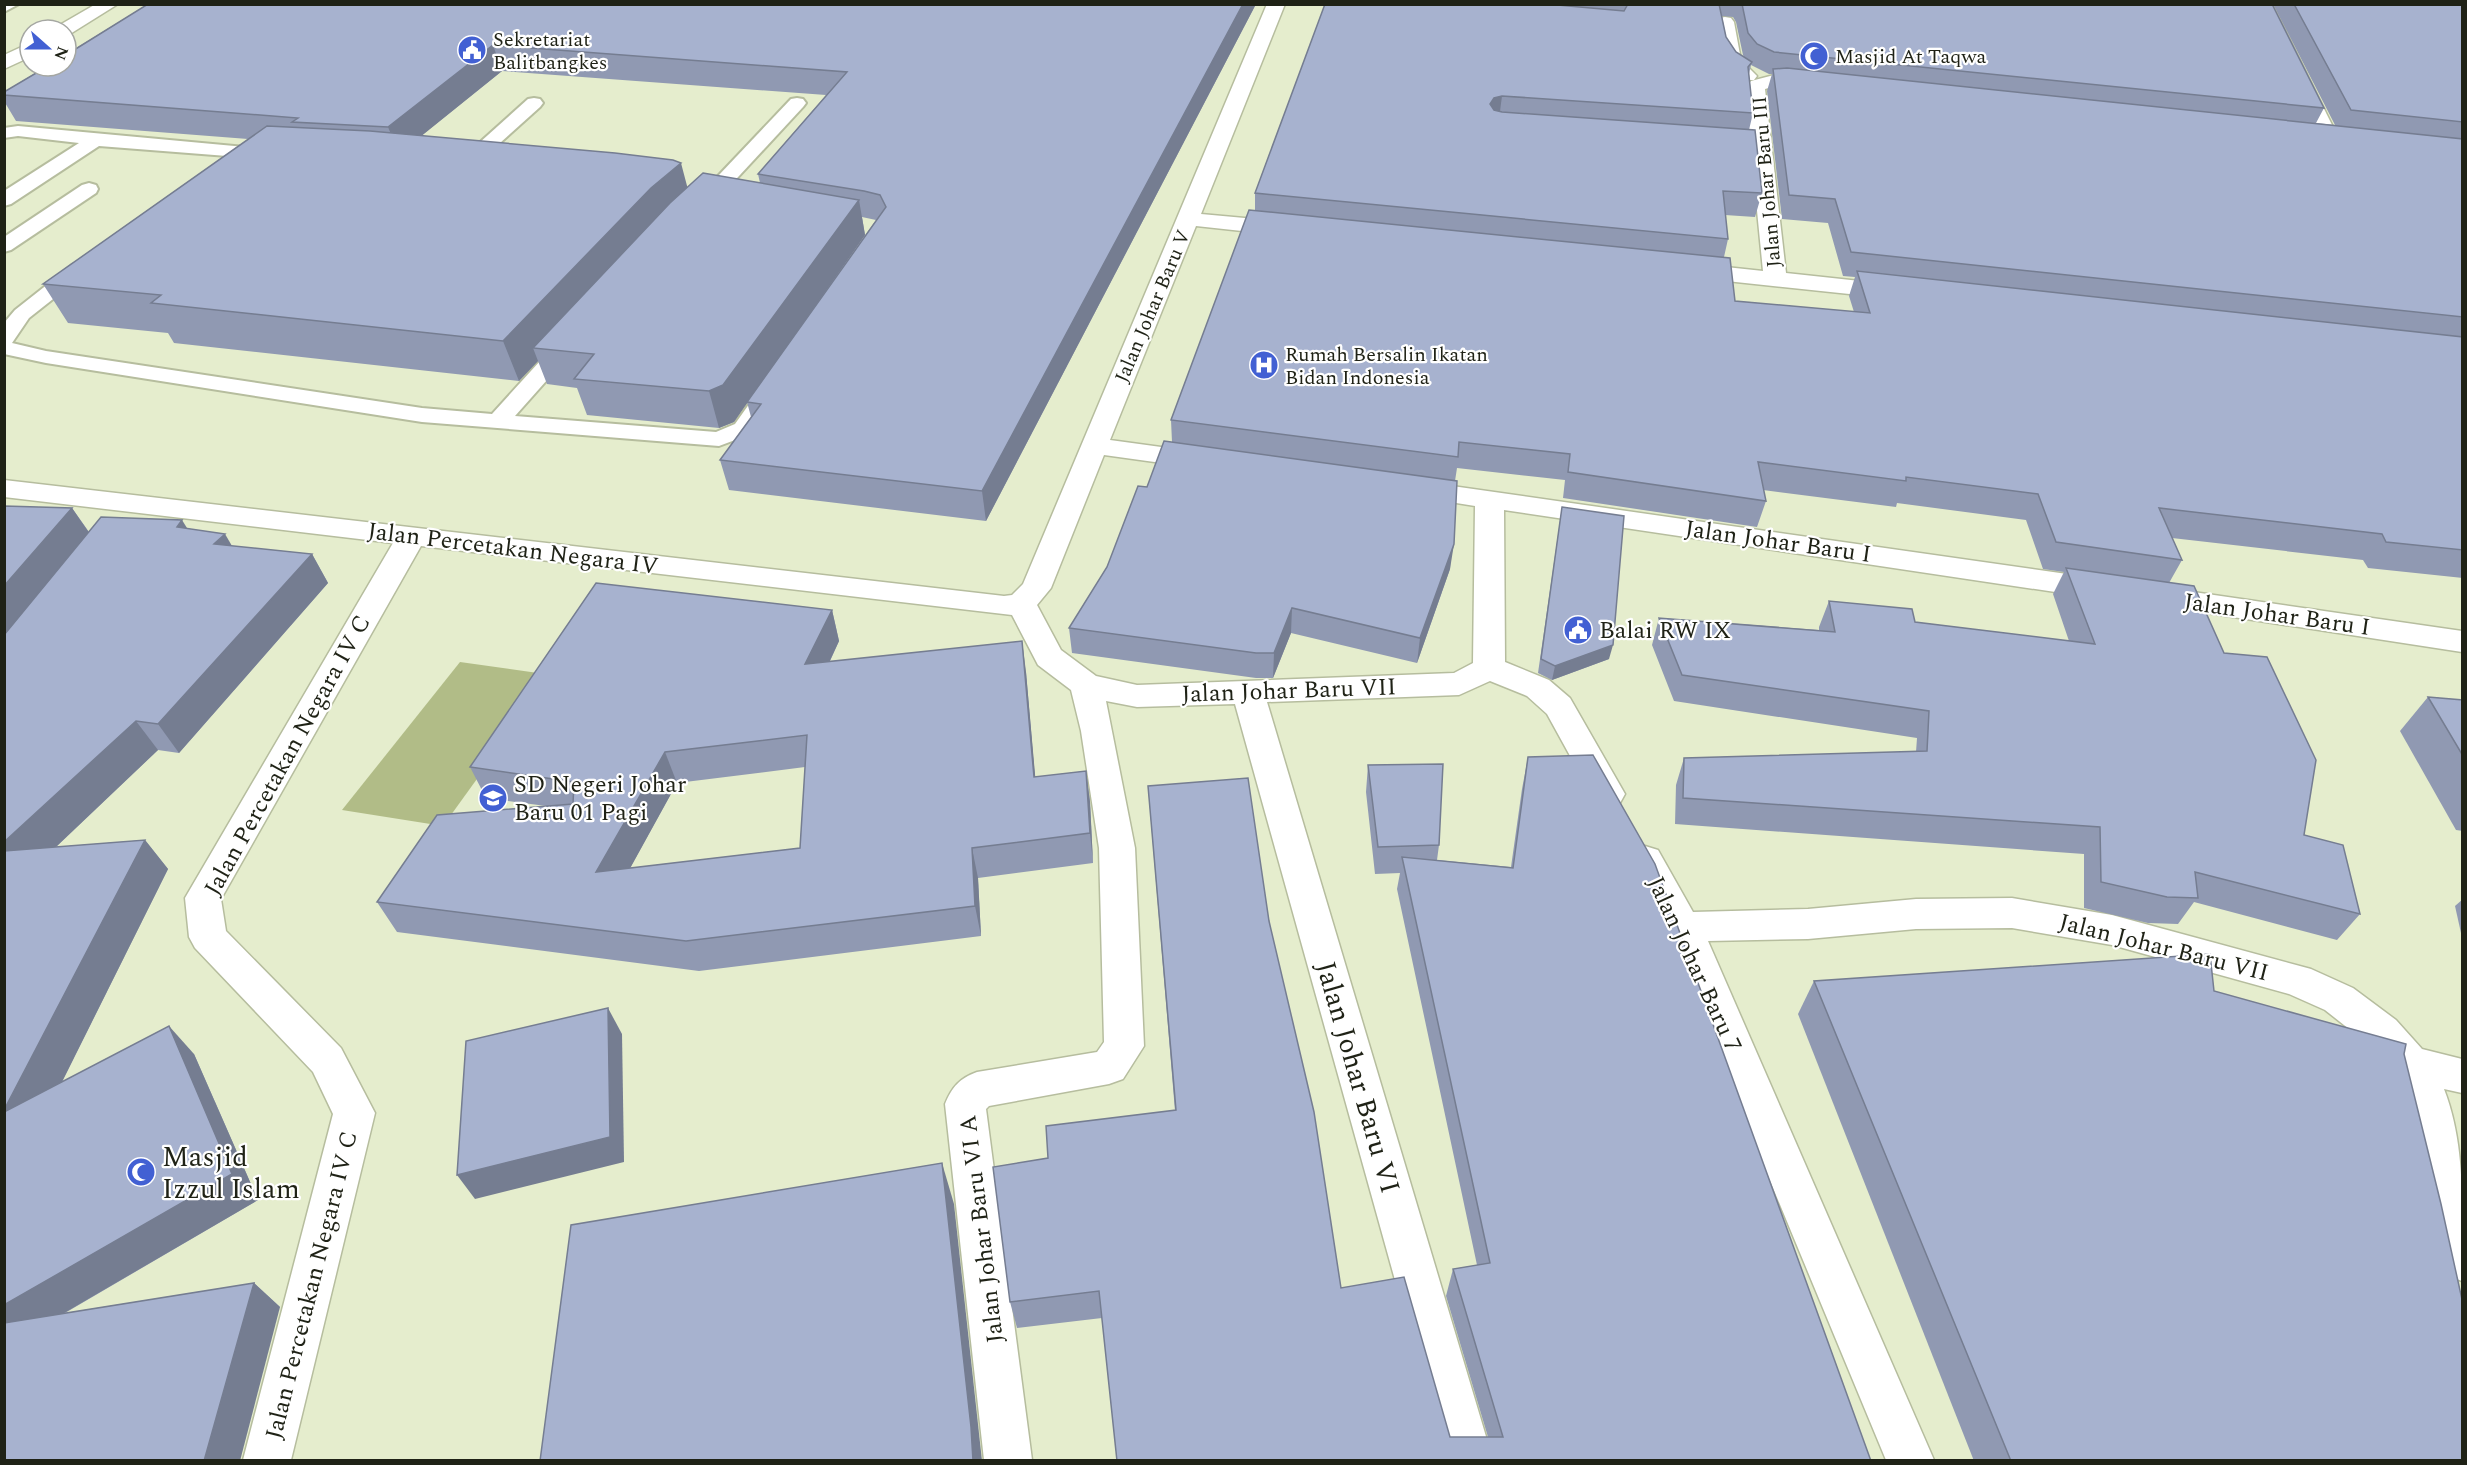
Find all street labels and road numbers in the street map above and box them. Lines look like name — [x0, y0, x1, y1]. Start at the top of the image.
street label: Jalan Johar Baru III — [1745, 95, 1789, 269]
street label: Jalan Johar Baru V — [1107, 225, 1199, 388]
street label: Jalan Johar Baru I — [1682, 511, 1873, 573]
street label: Jalan Percetakan Negara IV — [365, 513, 660, 585]
street label: Jalan Johar Baru I — [2181, 584, 2372, 646]
street label: Jalan Percetakan Negara IV C — [195, 608, 380, 903]
street label: Jalan Johar Baru VII — [1181, 669, 1397, 713]
street label: Jalan Johar Baru 7 — [1638, 870, 1751, 1058]
street label: Jalan Johar Baru VII — [2055, 905, 2272, 991]
street label: Jalan Johar Baru VI — [1304, 956, 1411, 1199]
street label: Jalan Johar Baru VI A — [950, 1113, 1014, 1345]
street label: Jalan Percetakan Negara IV C — [256, 1127, 368, 1443]

